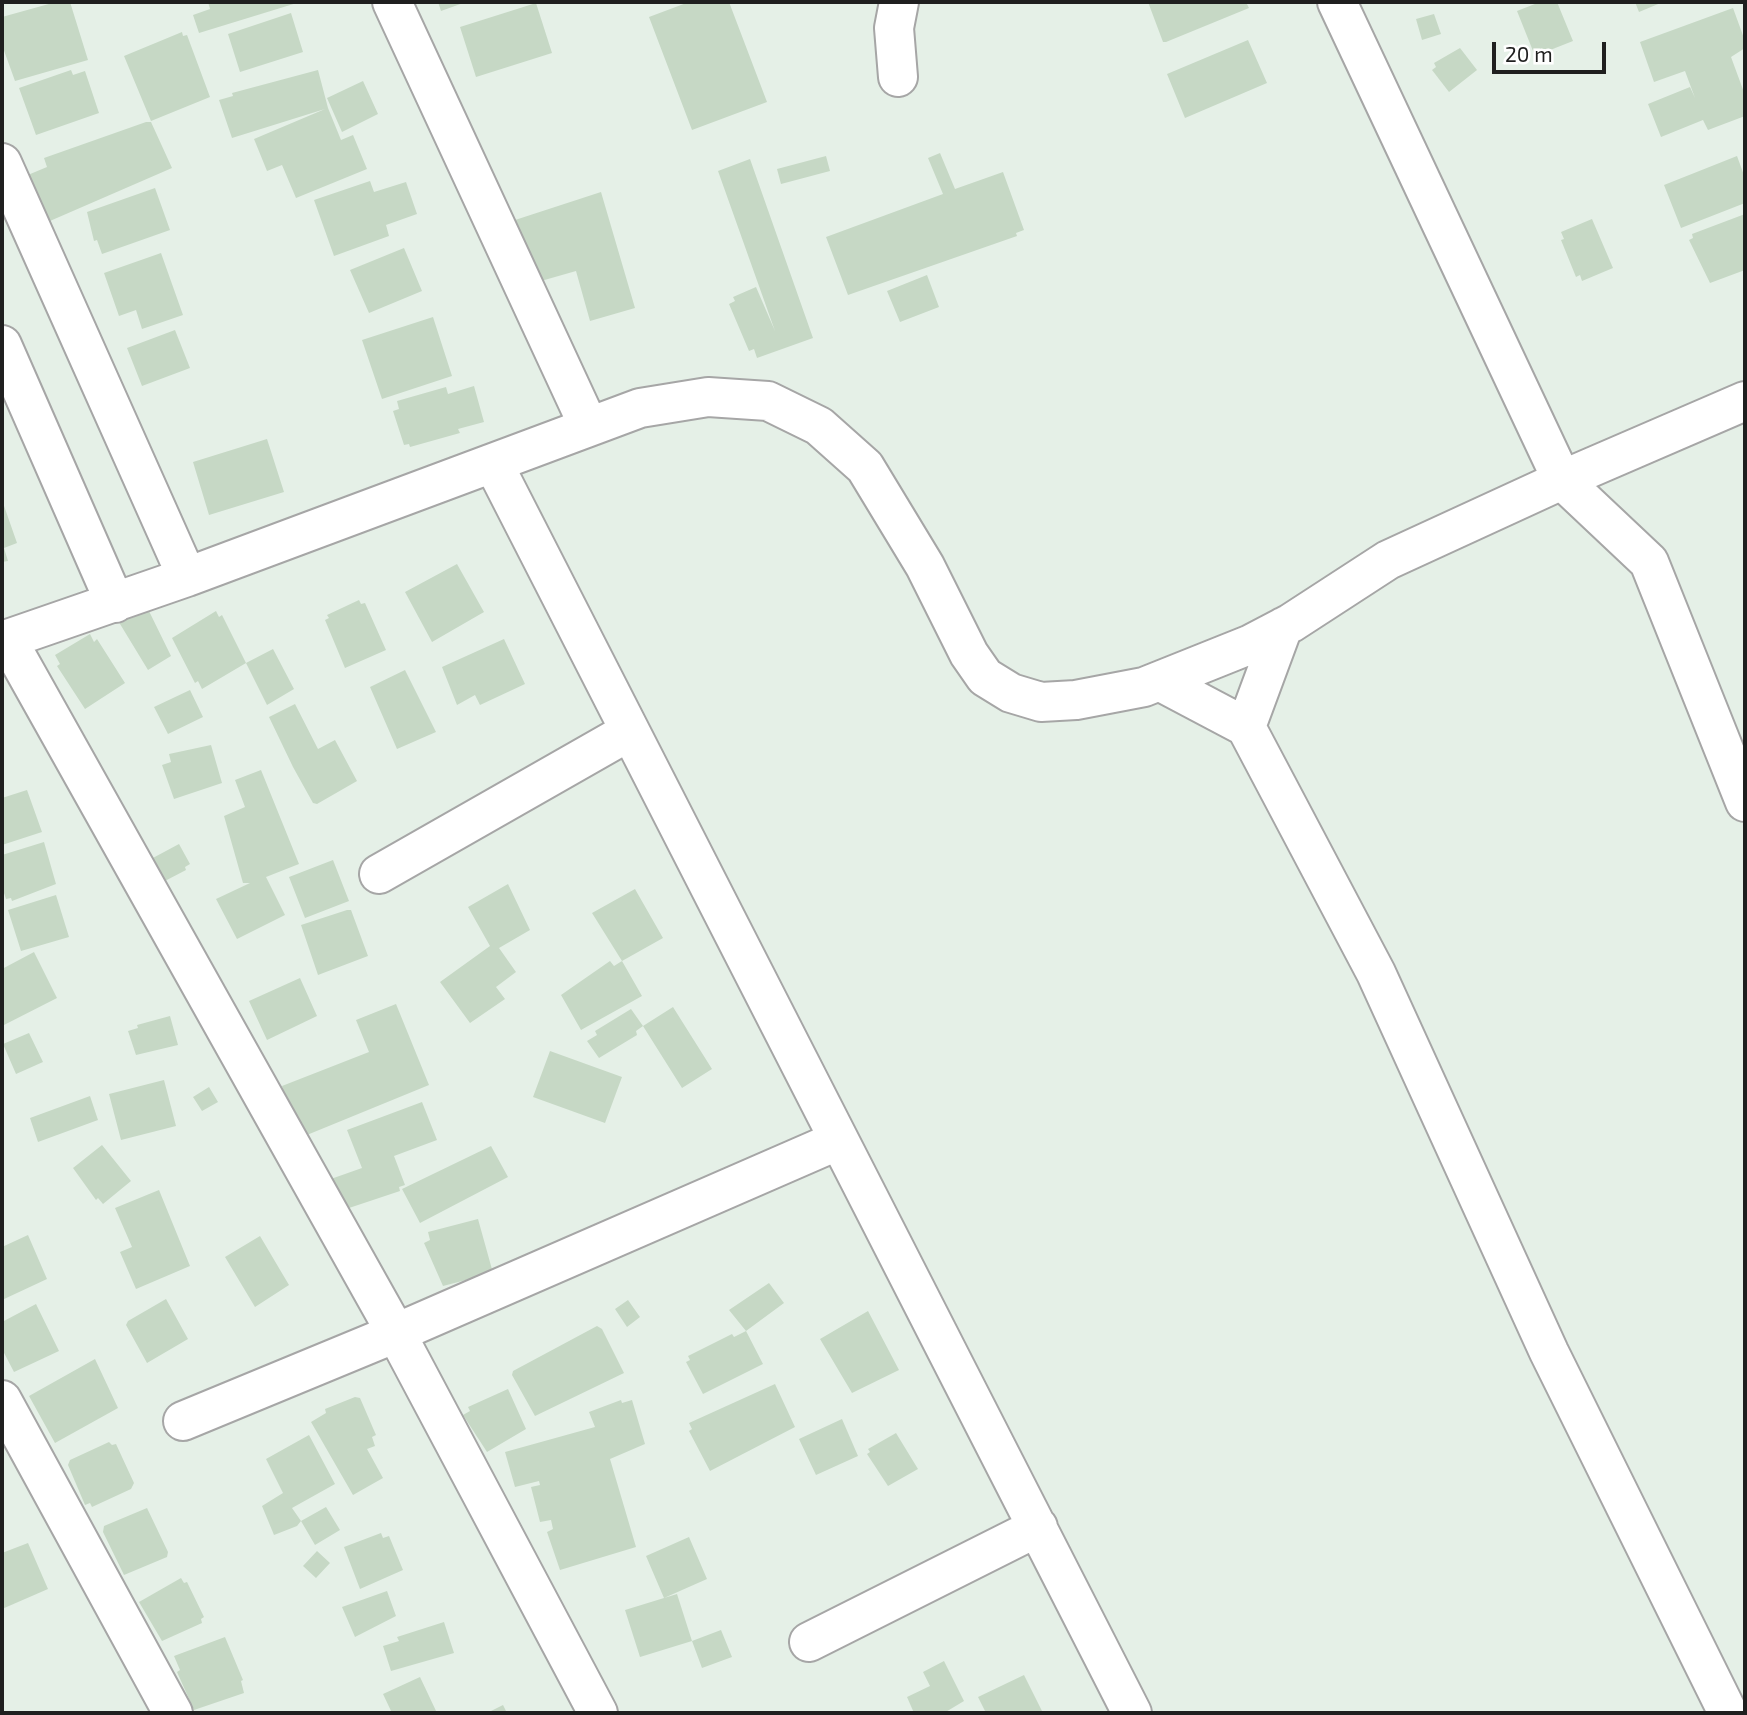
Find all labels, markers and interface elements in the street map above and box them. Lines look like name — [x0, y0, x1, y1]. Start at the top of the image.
scale bar — [1495, 28, 1609, 72]
text: 20 m — [1505, 41, 1553, 66]

